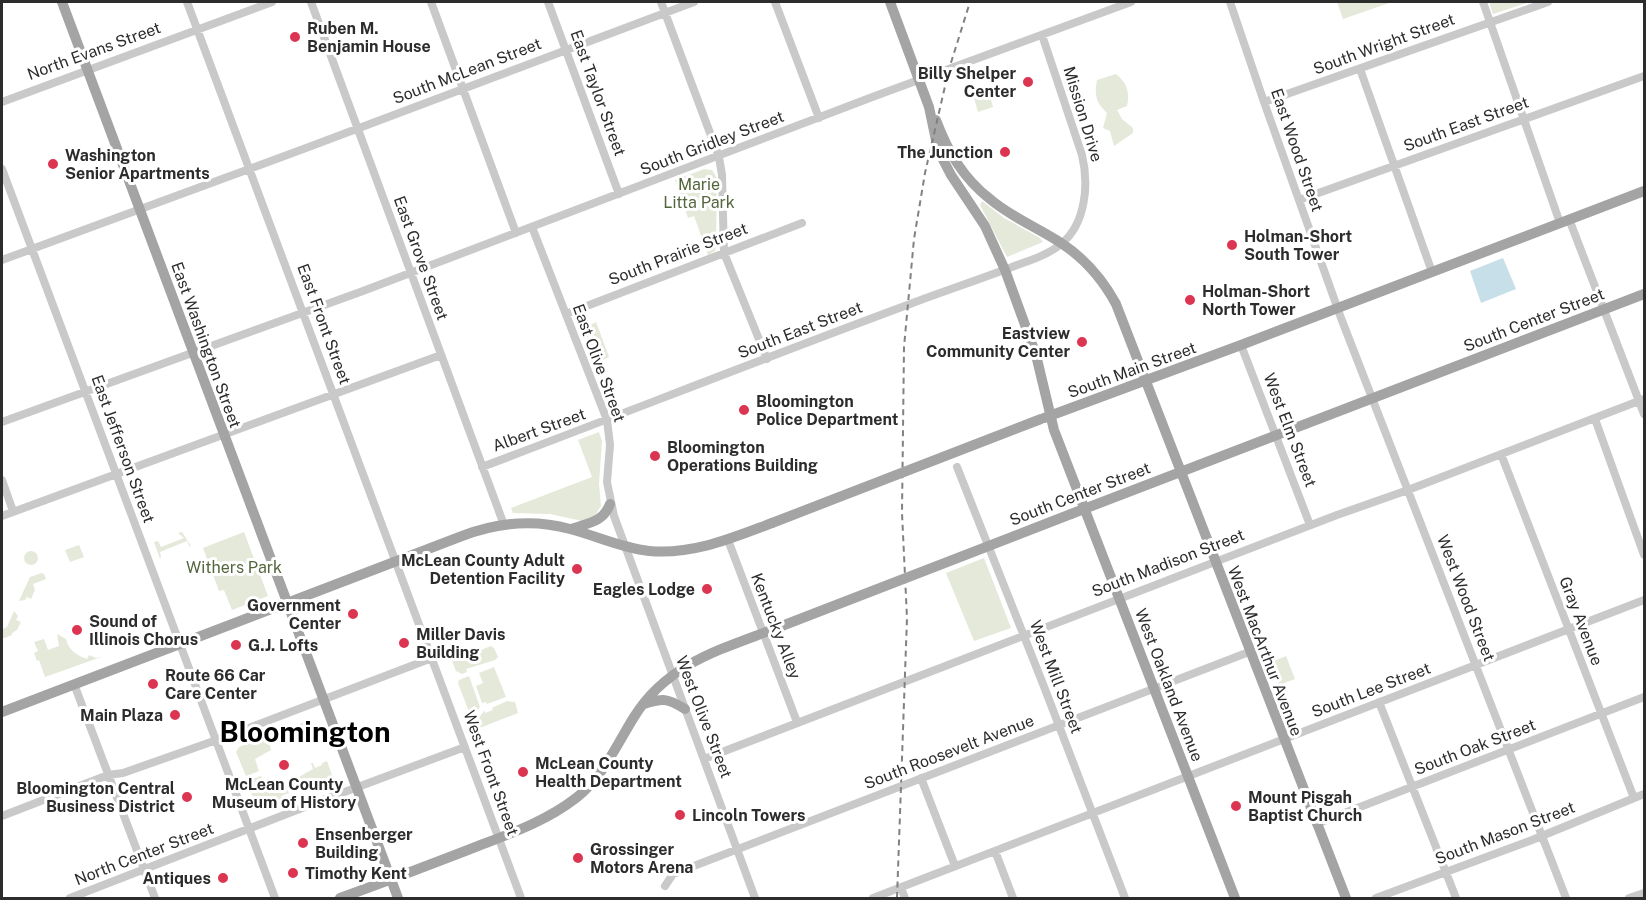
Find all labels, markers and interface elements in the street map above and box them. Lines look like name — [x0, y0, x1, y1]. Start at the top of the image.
street label: South Wright Street — [1311, 10, 1457, 78]
street label: North Evans Street — [25, 18, 163, 84]
place label: Ruben M. Benjamin House — [307, 19, 431, 56]
street label: East Taylor Street — [566, 27, 630, 159]
marker: Ruben M. Benjamin House — [288, 30, 302, 44]
street label: South McLean Street — [390, 34, 544, 108]
place label: Billy Shelper Center — [918, 64, 1016, 101]
street label: Mission Drive — [1059, 64, 1107, 164]
marker: Billy Shelper Center — [1021, 75, 1035, 89]
street label: East Wood Street — [1267, 86, 1327, 214]
street label: South East Street — [1401, 93, 1531, 155]
street label: South Gridley Street — [637, 107, 787, 179]
place label: The Junction — [897, 143, 993, 162]
marker: The Junction — [998, 145, 1012, 159]
place label: Washington Senior Apartments — [65, 146, 210, 183]
marker: Washington Senior Apartments — [46, 157, 60, 171]
park label: Marie Litta Park — [663, 175, 735, 212]
street label: East Grove Street — [390, 193, 452, 323]
street label: South Prairie Street — [606, 219, 750, 289]
place label: Holman-Short South Tower — [1244, 227, 1353, 264]
marker: Holman-Short South Tower — [1225, 238, 1239, 252]
street label: East Washington Street — [167, 259, 245, 431]
street label: East Front Street — [293, 261, 355, 387]
place label: Holman-Short North Tower — [1202, 282, 1311, 319]
street label: South Center Street — [1461, 284, 1607, 356]
marker: Holman-Short North Tower — [1183, 293, 1197, 307]
street label: South East Street — [735, 298, 865, 362]
street label: East Olive Street — [569, 301, 629, 425]
place label: Eastview Community Center — [926, 324, 1070, 361]
marker: Eastview Community Center — [1075, 335, 1089, 349]
street label: South Main Street — [1065, 338, 1199, 402]
street label: West Elm Street — [1260, 370, 1320, 490]
street label: East Jefferson Street — [87, 372, 159, 526]
place label: Bloomington Police Department — [756, 392, 899, 429]
marker: Bloomington Police Department — [737, 403, 751, 417]
street label: Albert Street — [490, 404, 588, 456]
place label: Bloomington Operations Building — [667, 438, 818, 475]
marker: Bloomington Operations Building — [648, 449, 662, 463]
street label: South Center Street — [1007, 458, 1153, 530]
street label: South Madison Street — [1089, 525, 1247, 601]
street label: West Wood Street — [1433, 532, 1499, 664]
place label: McLean County Adult Detention Facility — [401, 551, 565, 588]
park label: Withers Park — [186, 558, 282, 577]
marker: McLean County Adult Detention Facility — [570, 562, 584, 576]
street label: West MacArthur Avenue — [1224, 563, 1306, 739]
street label: Kentucky Alley — [747, 570, 805, 682]
street label: Gray Avenue — [1555, 574, 1607, 668]
place label: Eagles Lodge — [593, 580, 695, 599]
marker: Eagles Lodge — [700, 582, 714, 596]
place label: Government Center — [247, 596, 341, 633]
street label: West Oakland Avenue — [1131, 606, 1207, 764]
marker: Government Center — [346, 607, 360, 621]
place label: Sound of Illinois Chorus — [89, 612, 198, 649]
street label: West Mill Street — [1026, 618, 1086, 736]
marker: Sound of Illinois Chorus — [70, 623, 84, 637]
place label: Miller Davis Building — [416, 625, 506, 662]
place label: G.J. Lofts — [248, 636, 318, 655]
marker: Miller Davis Building — [397, 636, 411, 650]
marker: G.J. Lofts — [229, 638, 243, 652]
street label: West Olive Street — [672, 653, 736, 781]
street label: South Lee Street — [1309, 659, 1433, 721]
place label: Route 66 Car Care Center — [165, 666, 266, 703]
marker: Route 66 Car Care Center — [146, 677, 160, 691]
place label: Main Plaza — [80, 706, 163, 725]
marker: Main Plaza — [168, 708, 182, 722]
street label: West Front Street — [460, 708, 522, 838]
street label: South Roosevelt Avenue — [861, 711, 1037, 793]
district label: Bloomington — [220, 715, 391, 748]
street label: South Oak Street — [1412, 715, 1538, 779]
place label: McLean County Health Department — [535, 754, 682, 791]
marker: McLean County Museum of History — [277, 758, 291, 772]
marker: McLean County Health Department — [516, 765, 530, 779]
place label: McLean County Museum of History — [212, 775, 356, 812]
place label: Bloomington Central Business District — [16, 779, 175, 816]
place label: Mount Pisgah Baptist Church — [1248, 788, 1362, 825]
marker: Bloomington Central Business District — [180, 790, 194, 804]
street label: South Mason Street — [1432, 798, 1578, 868]
marker: Mount Pisgah Baptist Church — [1229, 799, 1243, 813]
place label: Lincoln Towers — [692, 806, 805, 825]
marker: Lincoln Towers — [673, 808, 687, 822]
street label: North Center Street — [72, 819, 216, 889]
place label: Ensenberger Building — [315, 825, 413, 862]
marker: Ensenberger Building — [296, 836, 310, 850]
place label: Grossinger Motors Arena — [590, 840, 693, 877]
marker: Grossinger Motors Arena — [571, 851, 585, 865]
place label: Timothy Kent — [305, 864, 407, 883]
marker: Timothy Kent — [286, 866, 300, 880]
place label: Antiques — [142, 869, 211, 888]
marker: Antiques — [216, 871, 230, 885]

